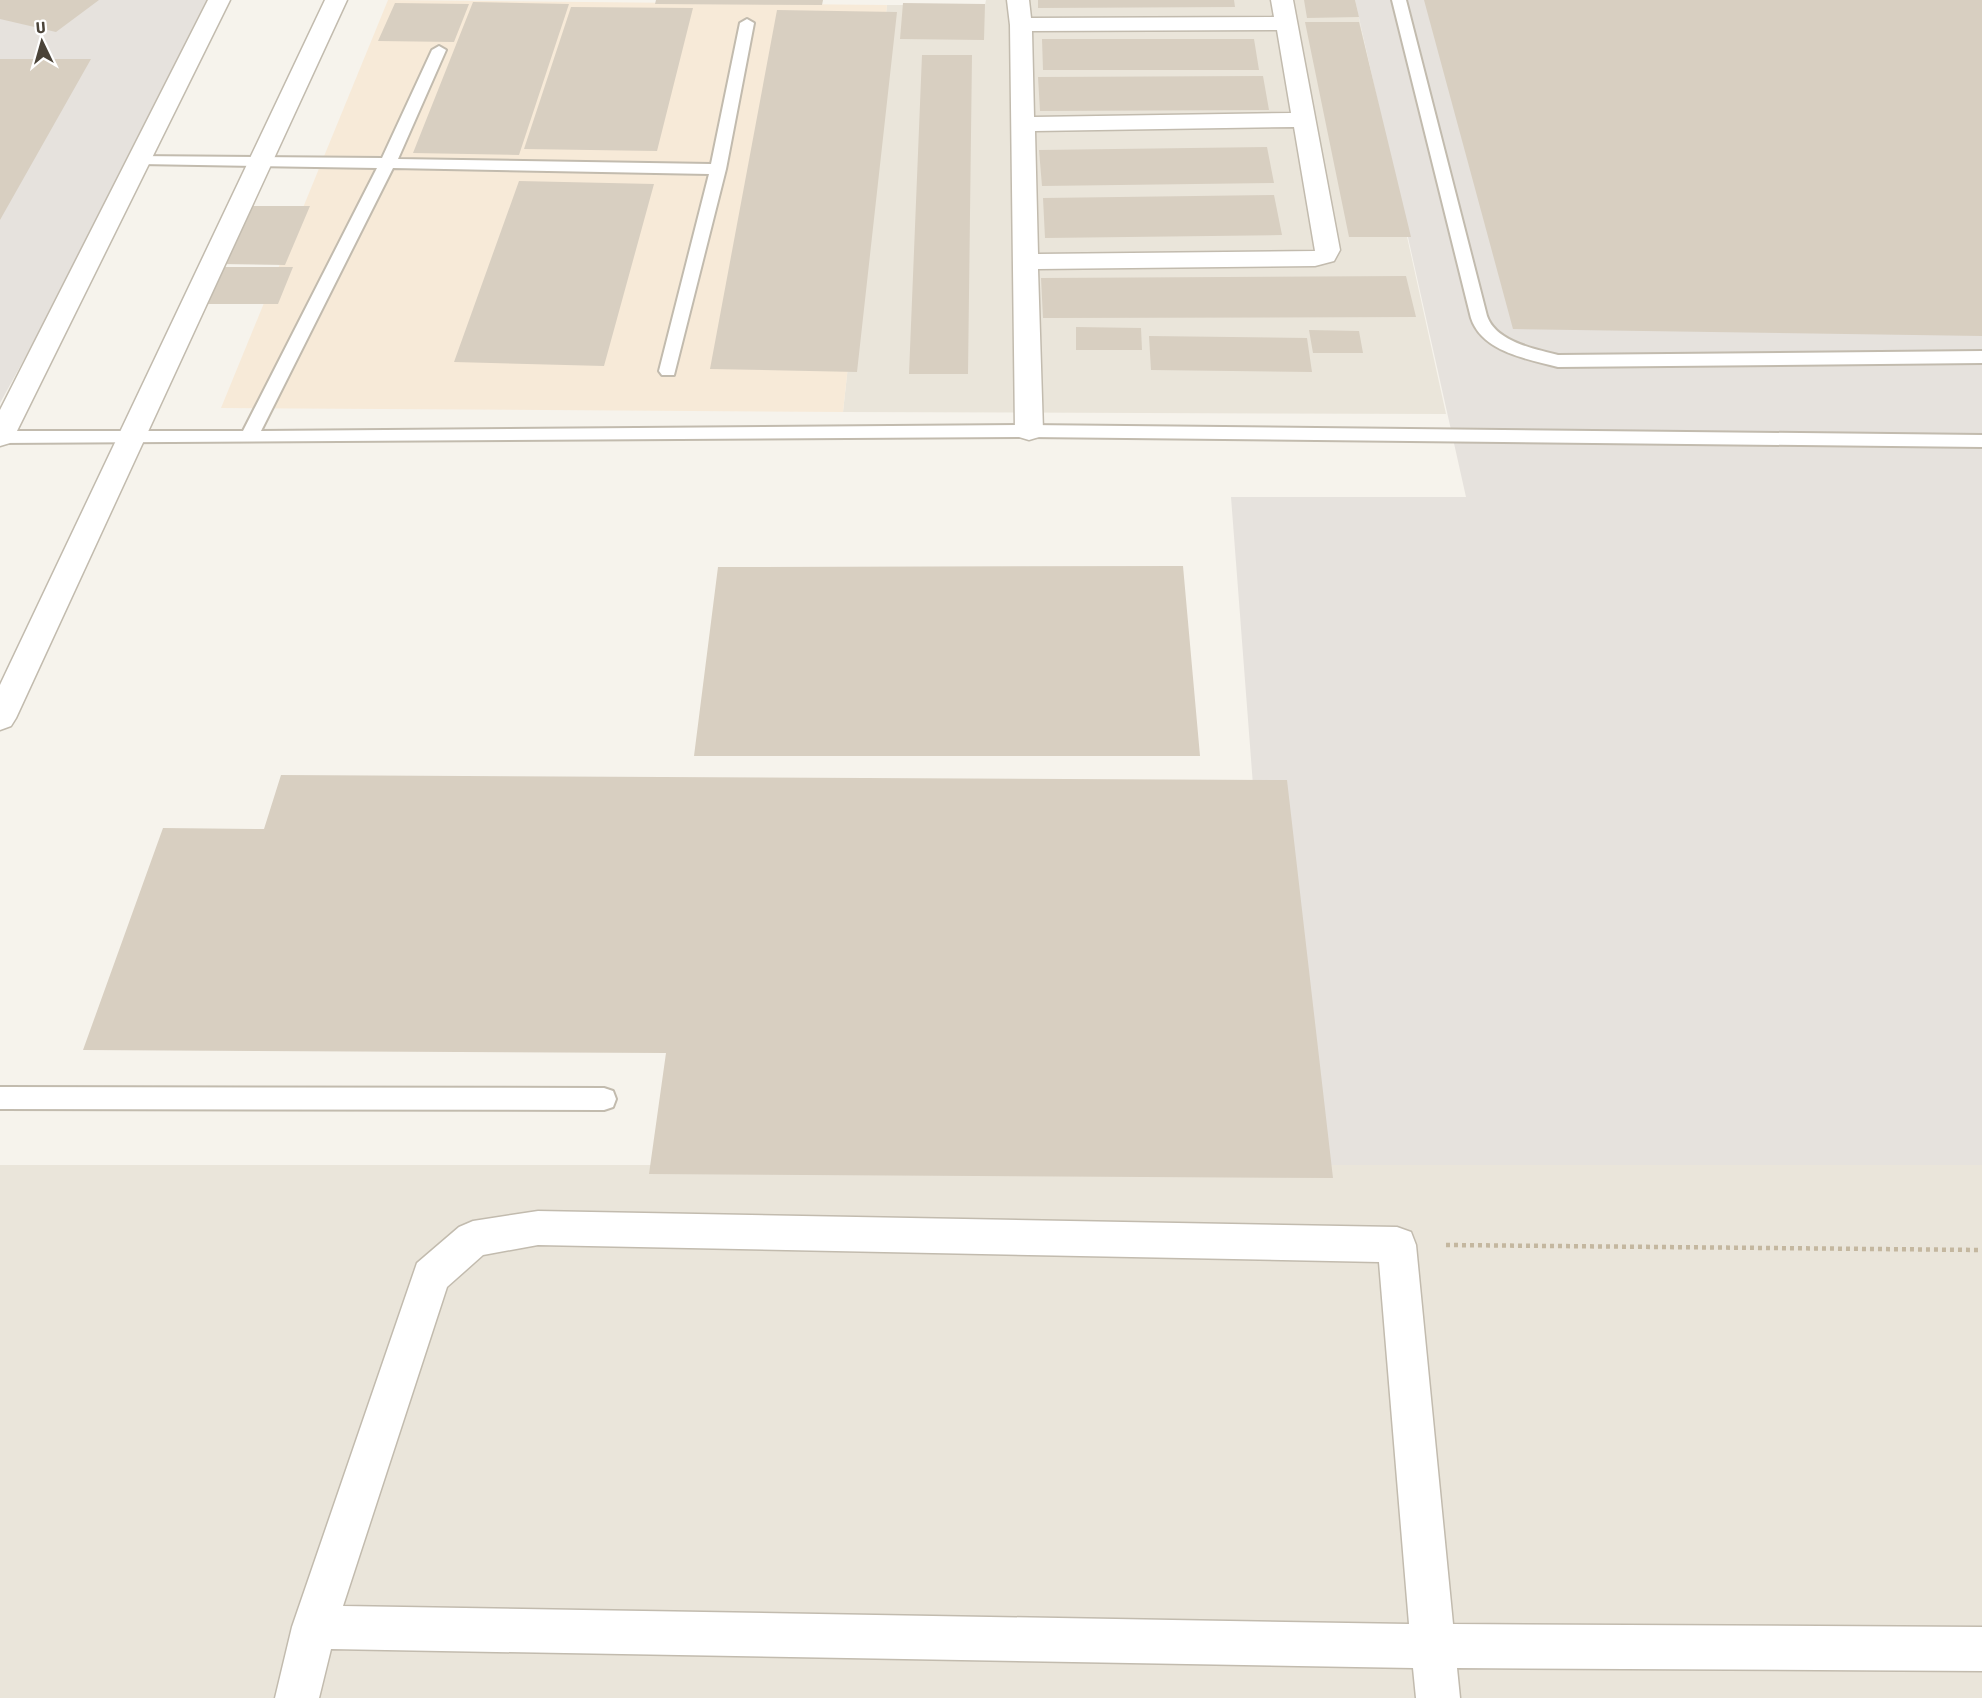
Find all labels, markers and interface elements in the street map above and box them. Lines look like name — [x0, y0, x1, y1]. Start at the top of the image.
north arrow — [12, 12, 72, 72]
text: U — [35, 18, 46, 36]

